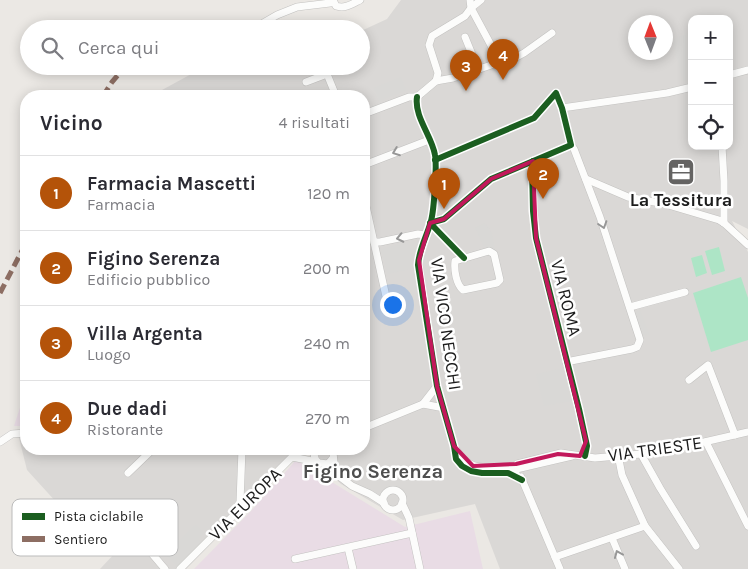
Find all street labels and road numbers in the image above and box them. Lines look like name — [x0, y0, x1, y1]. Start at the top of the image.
street label: VIA VICO NECCHI — [426, 256, 466, 392]
street label: VIA ROMA — [546, 257, 586, 339]
street label: VIA TRIESTE — [606, 431, 704, 467]
street label: VIA EUROPA — [204, 463, 286, 545]

